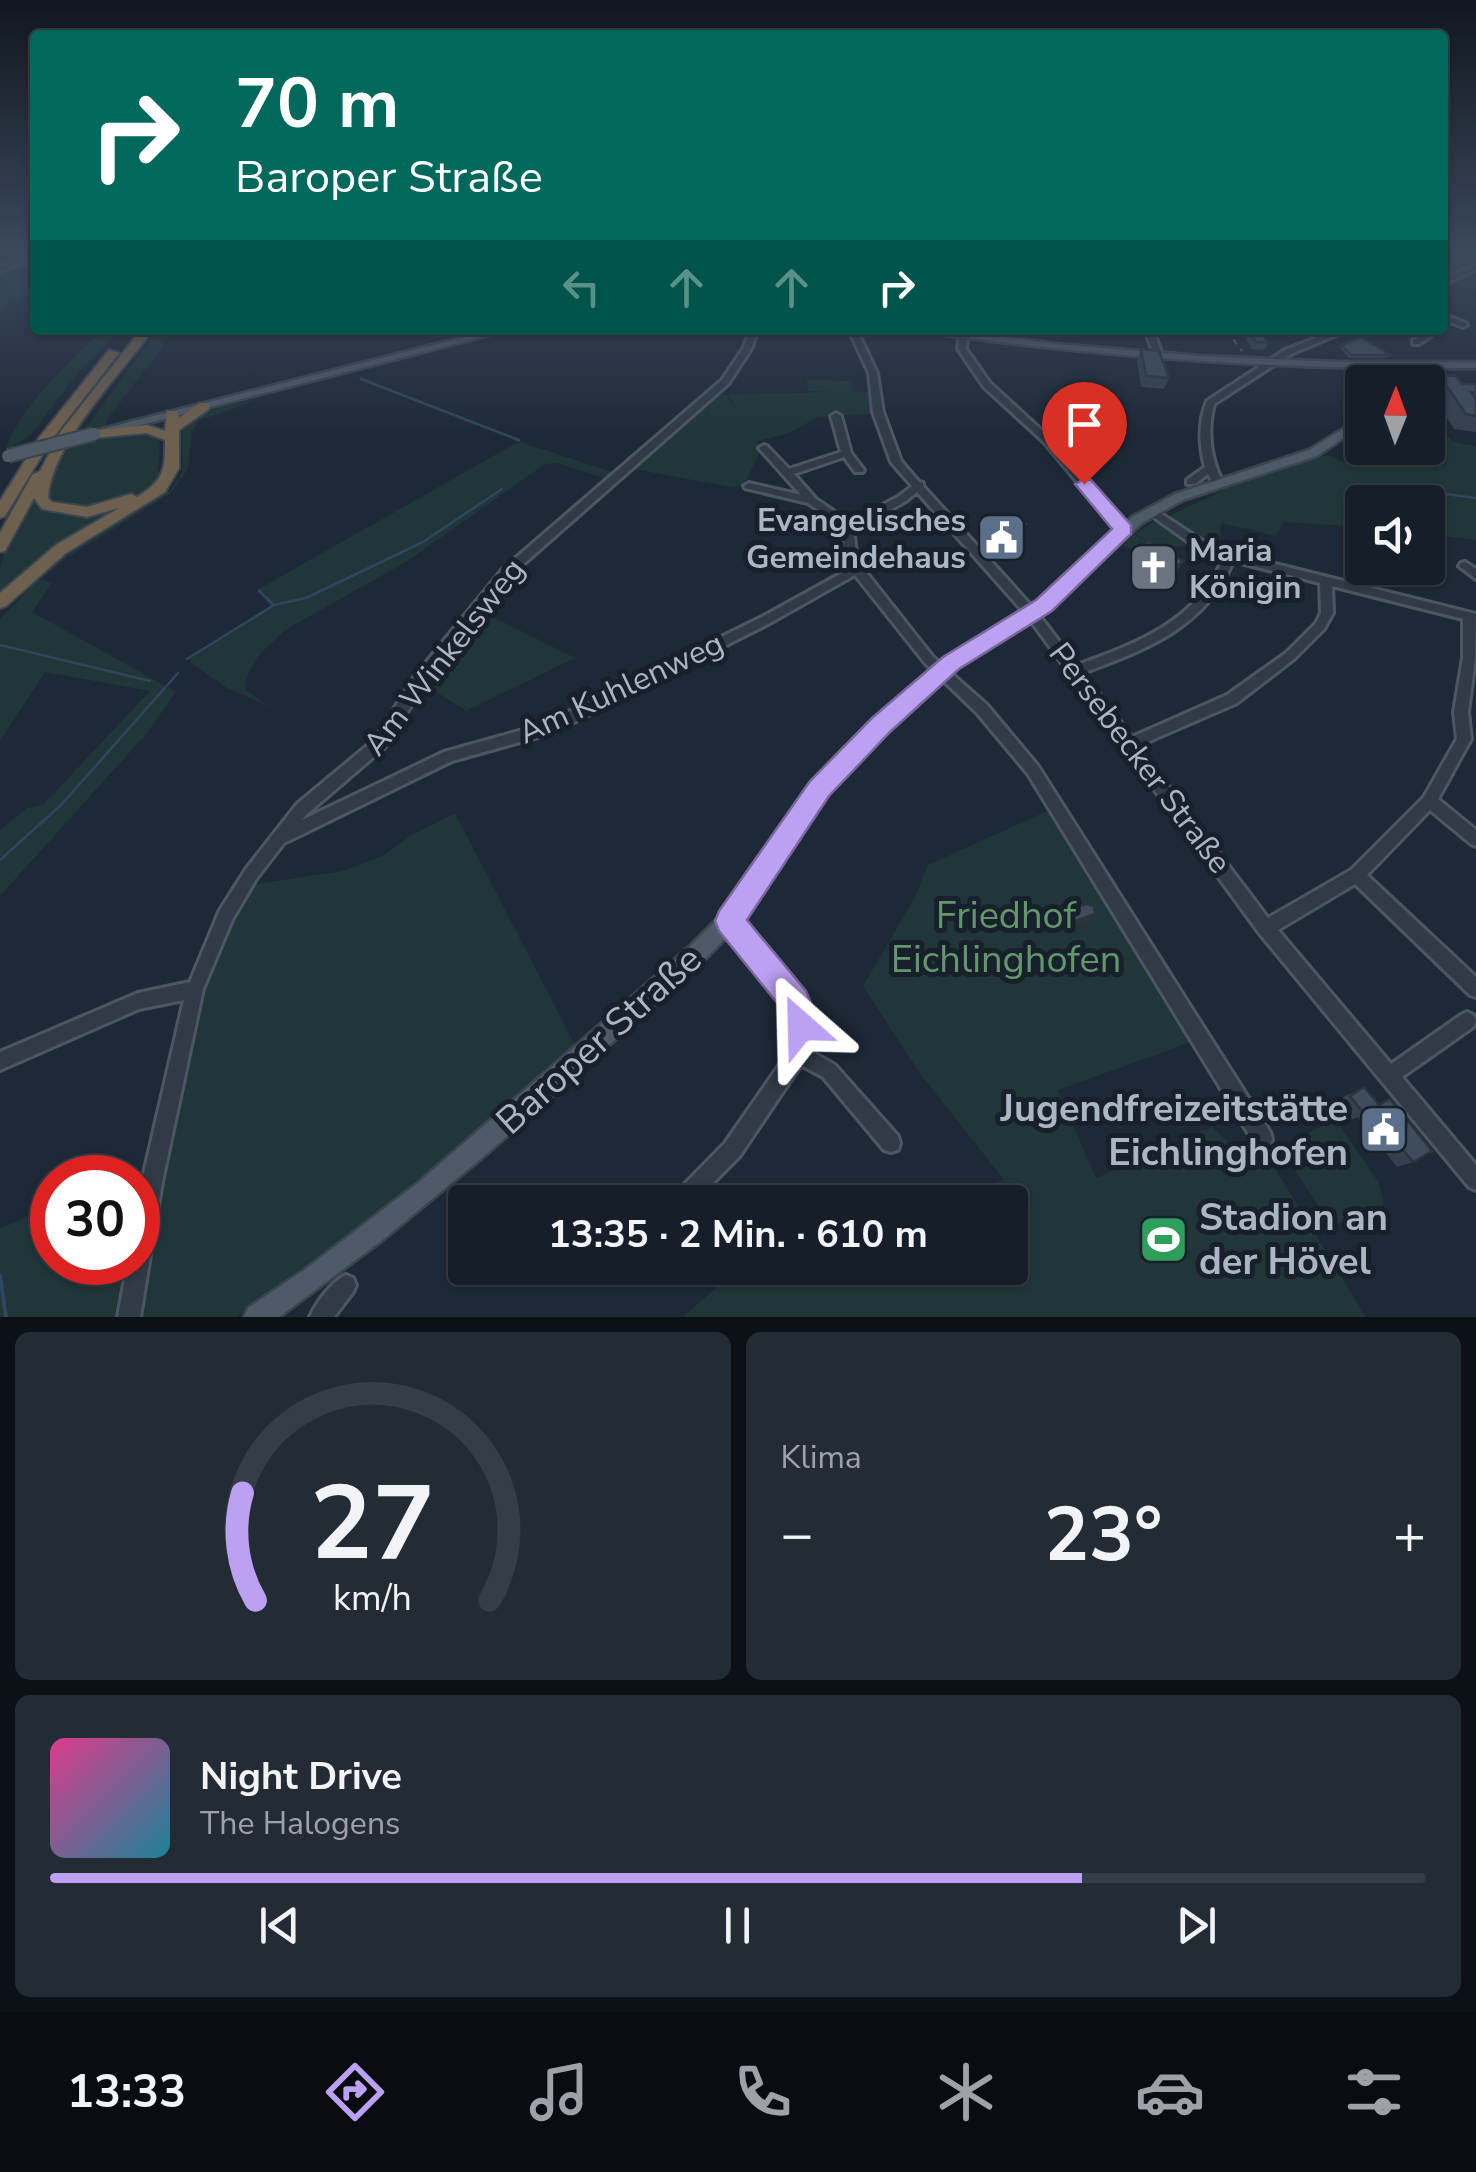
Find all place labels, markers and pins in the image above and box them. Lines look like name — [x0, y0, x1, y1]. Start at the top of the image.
pin — [1042, 382, 1127, 485]
place label: Evangelisches Gemeindehaus — [746, 499, 966, 579]
public building icon: Evangelisches Gemeindehaus — [975, 512, 1027, 564]
place label: Maria Königin — [1189, 529, 1301, 609]
church icon: Maria Königin — [1128, 542, 1180, 594]
place label: Jugendfreizeitstätte Eichlinghofen — [999, 1083, 1348, 1178]
public building icon: Jugendfreizeitstätte Eichlinghofen — [1357, 1104, 1409, 1156]
place label: Stadion an der Hövel — [1199, 1192, 1388, 1287]
sports icon: Stadion an der Hövel — [1138, 1213, 1190, 1265]

